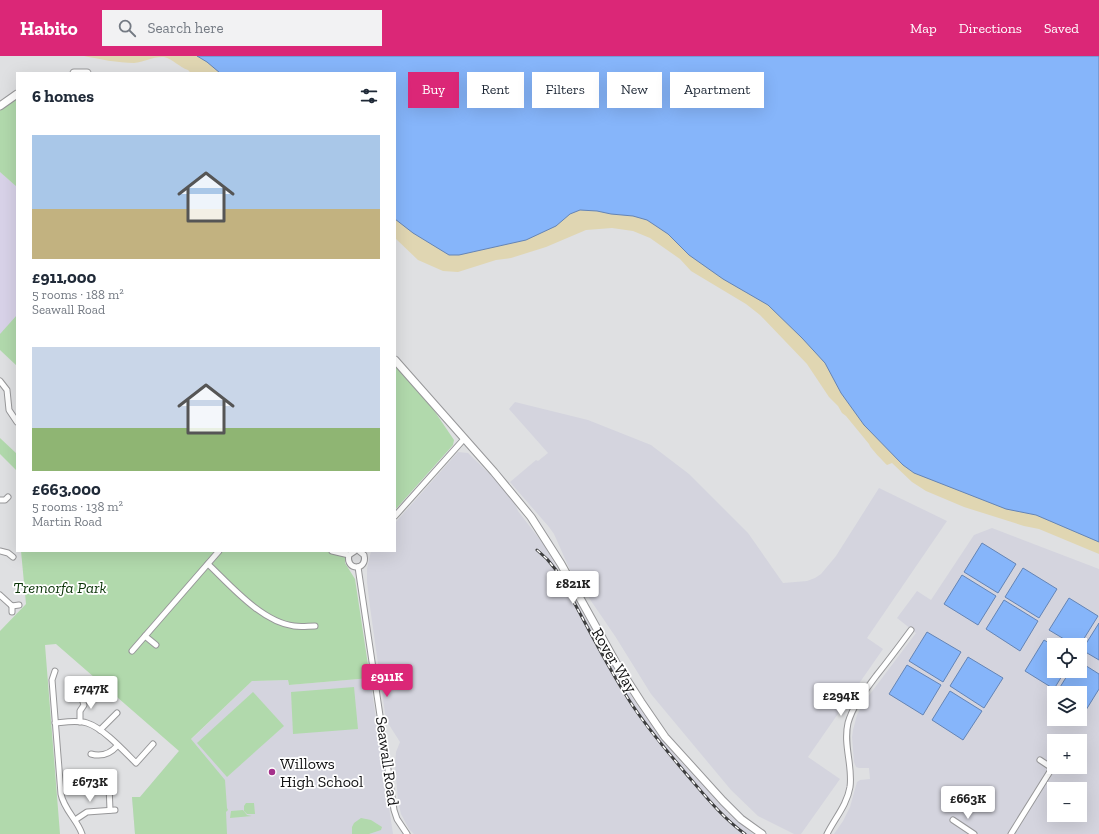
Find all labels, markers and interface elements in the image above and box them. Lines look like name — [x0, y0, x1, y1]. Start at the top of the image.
search box — [102, 10, 382, 46]
text: Habito — [20, 17, 78, 40]
icon: search — [116, 17, 138, 39]
text: Search here — [148, 19, 224, 37]
text: Map — [910, 20, 937, 37]
text: Directions — [959, 20, 1022, 37]
text: Saved — [1044, 20, 1079, 37]
chip: Buy — [408, 72, 459, 108]
chip: Rent — [467, 72, 524, 108]
chip: Filters — [532, 72, 599, 108]
chip: New — [607, 72, 662, 108]
chip: Apartment — [670, 72, 764, 108]
icon: filters — [358, 85, 380, 107]
text: 6 homes — [32, 86, 94, 106]
icon: home — [170, 161, 242, 233]
text: £911,000 — [32, 267, 96, 287]
text: 5 rooms · 188 m² — [32, 287, 124, 302]
text: Seawall Road — [32, 302, 105, 317]
icon: home — [170, 373, 242, 445]
text: £663,000 — [32, 479, 101, 499]
text: 5 rooms · 138 m² — [32, 499, 123, 514]
text: Martin Road — [32, 514, 102, 529]
pin: £821K — [545, 571, 601, 605]
text: £821K — [556, 576, 590, 591]
park label: Tremorfa Park — [13, 578, 107, 597]
street label: Rover Way — [588, 624, 642, 697]
map controls — [1047, 638, 1087, 822]
button: locate — [1047, 638, 1087, 678]
pin: £911K — [359, 664, 415, 698]
text: £911K — [371, 669, 403, 684]
pin: £747K — [63, 676, 119, 710]
text: £747K — [74, 681, 108, 696]
pin: £294K — [813, 683, 869, 717]
button: layers — [1047, 686, 1087, 726]
text: £294K — [823, 688, 859, 703]
street label: Seawall Road — [372, 715, 403, 807]
button: + — [1047, 734, 1087, 774]
place label: Willows High School — [280, 754, 363, 791]
marker: Willows High School — [267, 767, 277, 777]
pin: £673K — [62, 769, 118, 803]
text: £673K — [72, 774, 108, 789]
button: − — [1047, 782, 1087, 822]
pin: £663K — [940, 786, 996, 820]
text: £663K — [950, 791, 986, 806]

